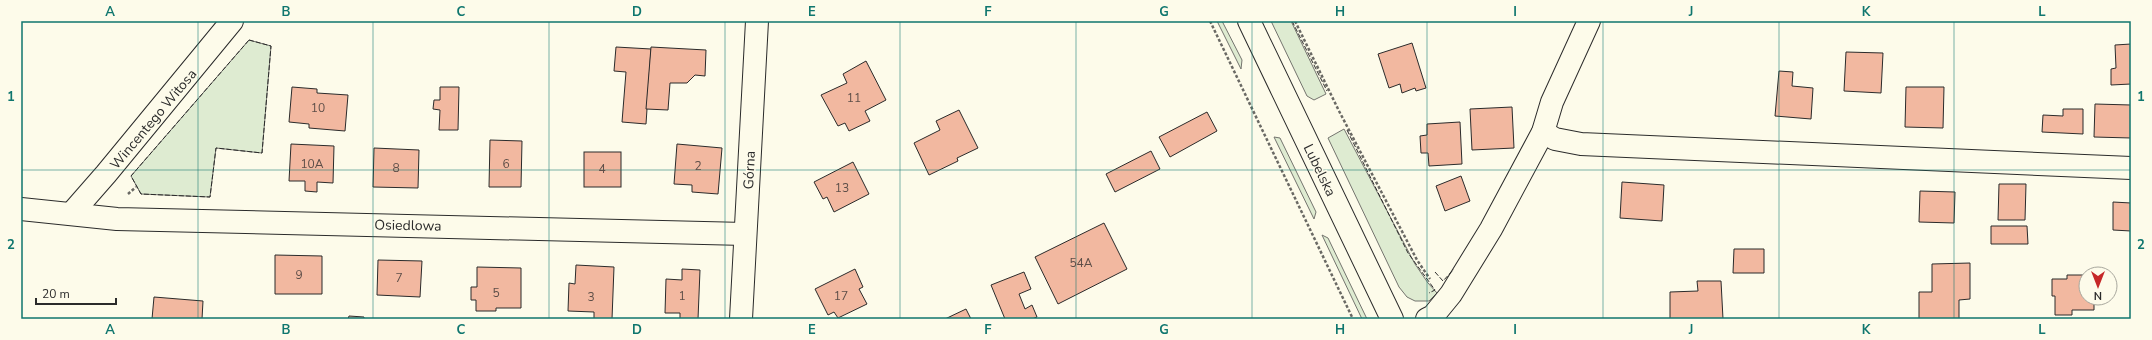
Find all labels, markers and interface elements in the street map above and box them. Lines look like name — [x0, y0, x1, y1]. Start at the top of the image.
text: A — [105, 3, 115, 21]
text: B — [282, 3, 291, 21]
text: C — [457, 3, 466, 21]
text: D — [632, 3, 642, 21]
text: E — [808, 3, 816, 21]
text: F — [984, 3, 992, 21]
text: G — [1159, 3, 1169, 21]
text: H — [1335, 3, 1345, 21]
text: I — [1513, 3, 1517, 21]
text: J — [1688, 3, 1693, 21]
text: K — [1862, 3, 1871, 21]
text: L — [2038, 3, 2046, 21]
street label: Wincentego Witosa — [106, 65, 201, 174]
text: 1 — [7, 88, 15, 106]
text: 1 — [2137, 88, 2145, 106]
house number: 11 — [847, 90, 861, 106]
house number: 10 — [311, 100, 325, 116]
street label: Lubelska — [1299, 141, 1340, 200]
street label: Górna — [739, 150, 760, 190]
house number: 10A — [300, 156, 324, 172]
house number: 6 — [502, 156, 510, 172]
house number: 2 — [694, 158, 702, 174]
house number: 8 — [392, 160, 400, 176]
house number: 4 — [598, 161, 606, 177]
house number: 13 — [835, 180, 849, 196]
street label: Osiedlowa — [374, 215, 442, 236]
text: 2 — [7, 236, 15, 254]
text: 2 — [2137, 236, 2145, 254]
house number: 54A — [1069, 255, 1093, 271]
north arrow — [2078, 266, 2118, 306]
house number: 9 — [295, 267, 303, 283]
house number: 7 — [395, 270, 403, 286]
scale bar — [36, 280, 116, 306]
house number: 5 — [492, 285, 500, 301]
text: 20 m — [42, 286, 70, 302]
house number: 1 — [678, 288, 686, 304]
house number: 17 — [834, 288, 848, 304]
text: N — [2094, 288, 2102, 303]
house number: 3 — [587, 289, 595, 305]
text: A — [105, 321, 115, 339]
text: B — [282, 321, 291, 339]
text: C — [457, 321, 466, 339]
text: D — [632, 321, 642, 339]
text: E — [808, 321, 816, 339]
text: F — [984, 321, 992, 339]
text: G — [1159, 321, 1169, 339]
text: H — [1335, 321, 1345, 339]
text: I — [1513, 321, 1517, 339]
text: J — [1688, 321, 1693, 339]
text: K — [1862, 321, 1871, 339]
text: L — [2038, 321, 2046, 339]

